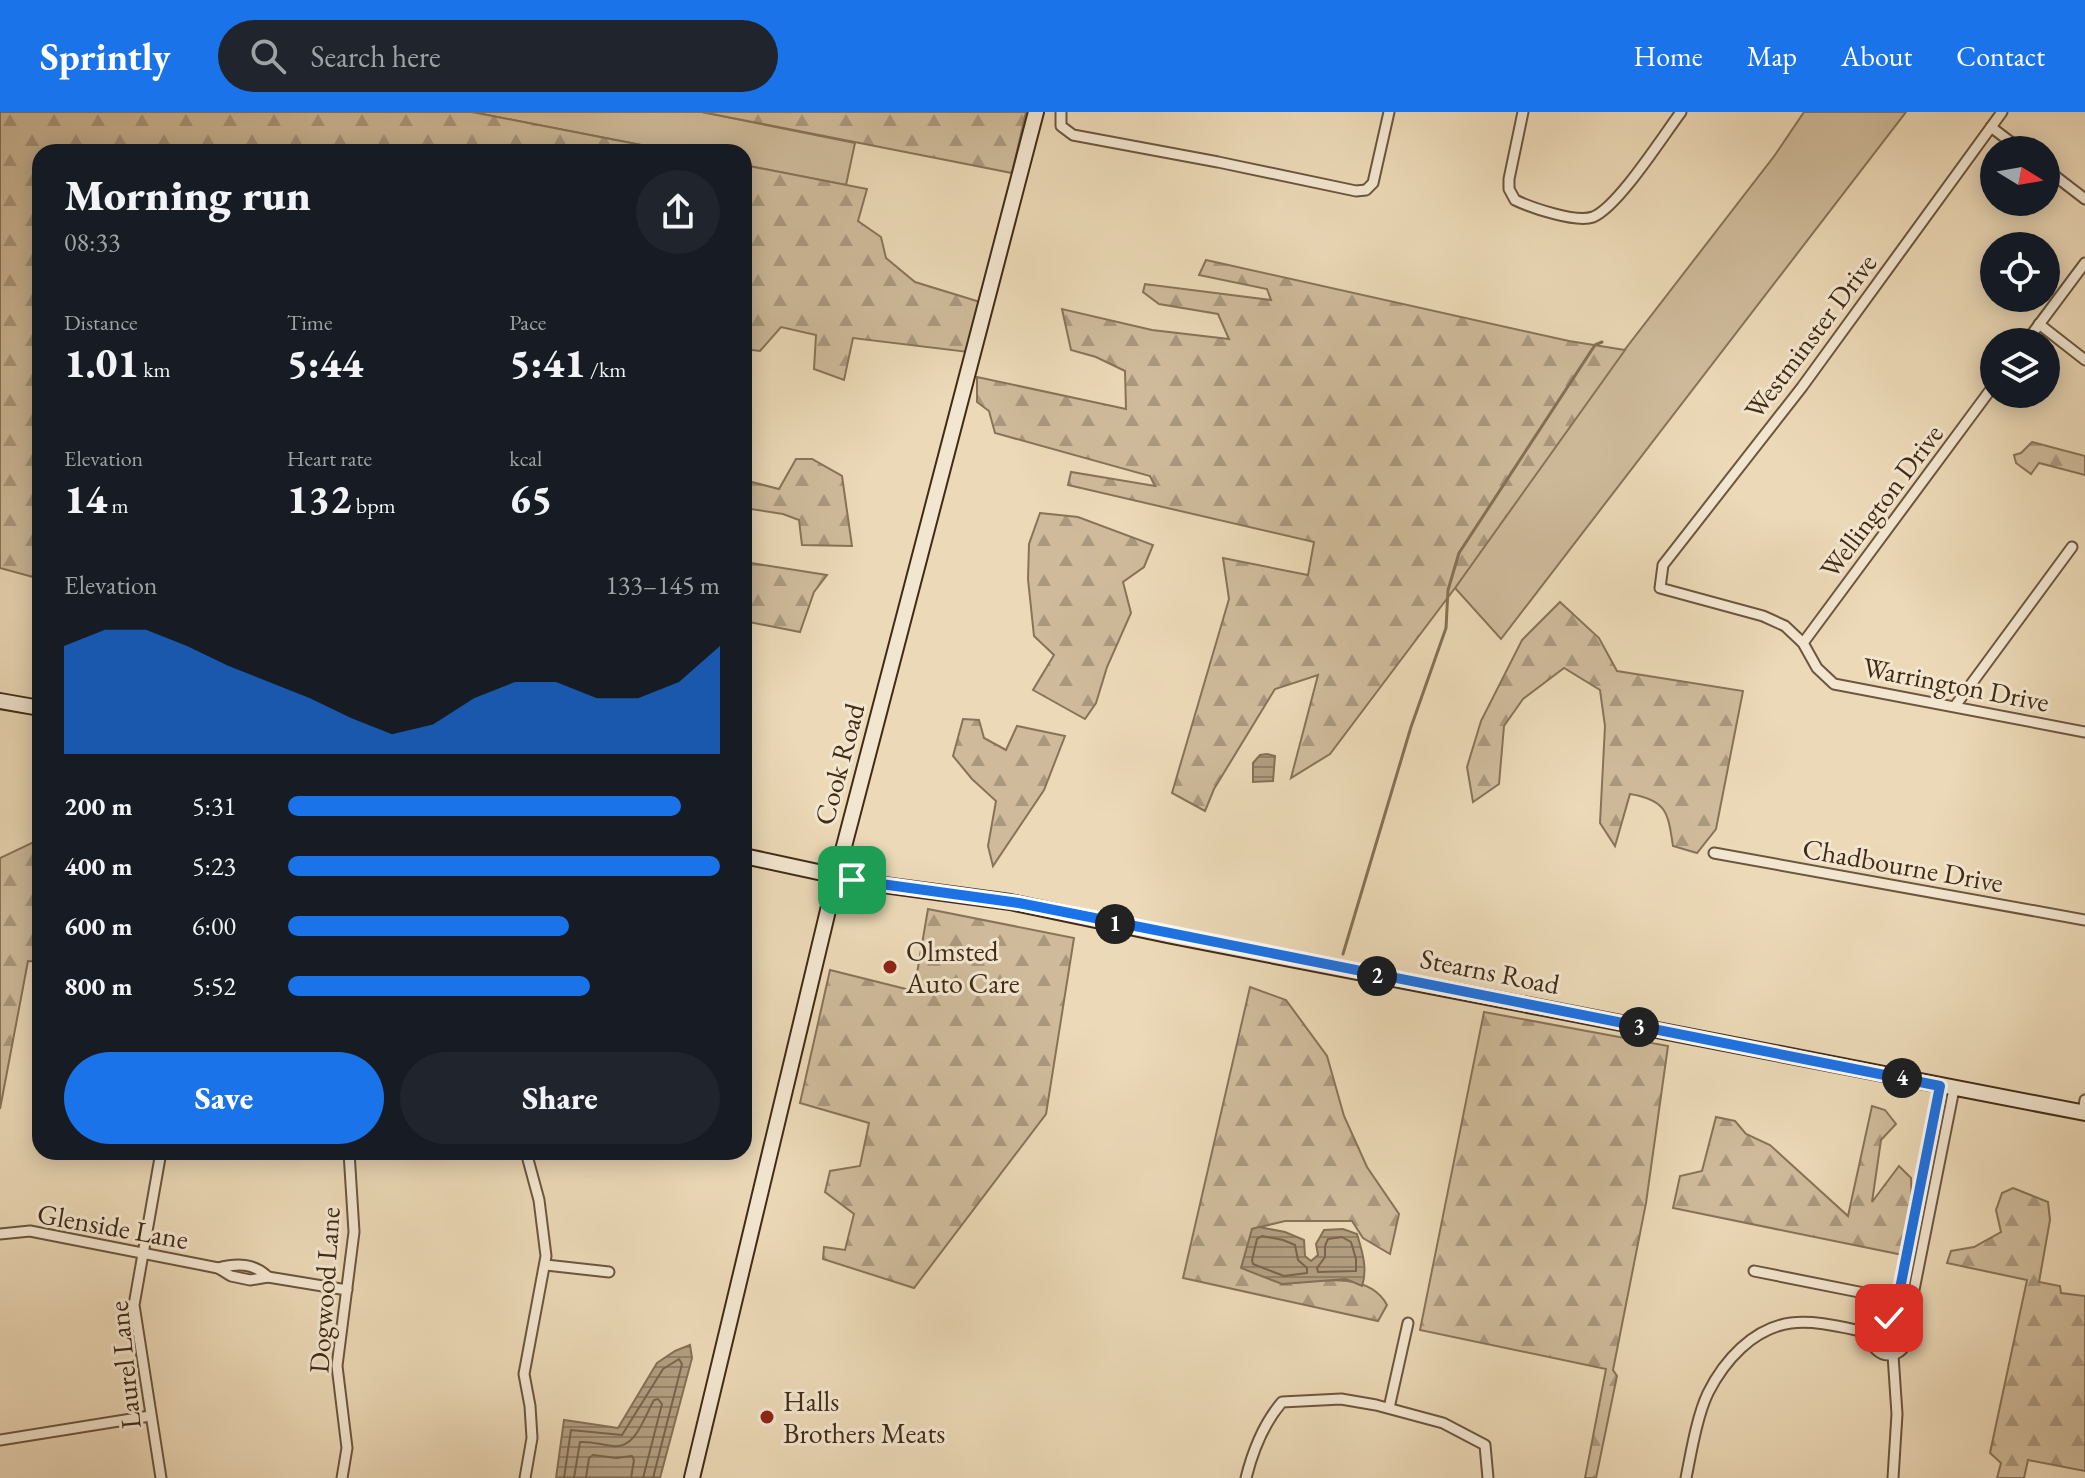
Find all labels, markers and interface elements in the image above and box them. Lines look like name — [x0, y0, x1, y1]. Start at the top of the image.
search box — [218, 20, 778, 92]
text: Sprintly — [40, 32, 170, 81]
icon: search — [246, 34, 290, 78]
text: Search here — [310, 37, 441, 76]
text: Home — [1633, 38, 1703, 74]
text: Map — [1747, 38, 1797, 74]
text: About — [1841, 38, 1912, 74]
text: Contact — [1956, 38, 2045, 74]
north arrow — [1980, 136, 2060, 216]
map controls — [1980, 136, 2060, 408]
text: Morning run — [64, 166, 311, 223]
button: share — [636, 170, 720, 254]
text: 08:33 — [64, 225, 120, 259]
button: locate — [1980, 232, 2060, 312]
street label: Westminster Drive — [1736, 246, 1884, 426]
text: Distance — [64, 308, 137, 337]
text: Time — [287, 308, 332, 337]
text: Pace — [509, 308, 546, 337]
button: layers — [1980, 328, 2060, 408]
text: 1.01 — [64, 337, 139, 389]
text: 5:44 — [287, 337, 363, 389]
text: 5:41 — [509, 337, 586, 389]
text: km — [139, 355, 171, 384]
text: /km — [586, 355, 626, 384]
street label: Wellington Drive — [1811, 417, 1951, 585]
text: Elevation — [64, 444, 143, 473]
text: Heart rate — [287, 444, 372, 473]
text: kcal — [509, 444, 542, 473]
text: 14 — [64, 473, 107, 525]
text: 132 — [287, 473, 351, 525]
text: 65 — [509, 473, 553, 525]
text: m — [107, 491, 129, 520]
text: bpm — [351, 491, 396, 520]
text: Elevation — [64, 568, 158, 602]
text: 133–145 m — [605, 568, 720, 602]
street label: Warrington Drive — [1860, 648, 2052, 720]
street label: Cook Road — [805, 698, 873, 829]
text: 200 m — [64, 789, 132, 823]
text: 5:31 — [192, 789, 236, 823]
street label: Chadbourne Drive — [1800, 830, 2006, 900]
pin — [818, 846, 886, 914]
text: 400 m — [64, 849, 132, 883]
text: 5:23 — [192, 849, 236, 883]
icon: arrive — [830, 858, 874, 902]
pin: 1 — [1095, 904, 1135, 944]
text: 600 m — [64, 909, 132, 943]
text: 6:00 — [192, 909, 236, 943]
text: 1 — [1109, 909, 1121, 938]
place label: Olmsted Auto Care — [905, 933, 1020, 1001]
street label: Stearns Road — [1417, 940, 1564, 1002]
pin: 2 — [1357, 956, 1397, 996]
marker: Olmsted Auto Care — [881, 958, 899, 976]
text: 2 — [1371, 961, 1383, 990]
text: 800 m — [64, 969, 132, 1003]
text: 5:52 — [192, 969, 236, 1003]
pin: 3 — [1619, 1007, 1659, 1047]
text: 3 — [1633, 1012, 1645, 1041]
button: Save — [64, 1052, 384, 1144]
button: Share — [400, 1052, 720, 1144]
pin: 4 — [1882, 1058, 1922, 1098]
text: 4 — [1896, 1063, 1908, 1092]
street label: Glenside Lane — [35, 1195, 191, 1257]
street label: Dogwood Lane — [300, 1206, 348, 1374]
pin — [1855, 1284, 1923, 1352]
icon: check — [1867, 1296, 1911, 1340]
street label: Laurel Lane — [99, 1299, 149, 1431]
place label: Halls Brothers Meats — [783, 1383, 945, 1451]
marker: Halls Brothers Meats — [758, 1408, 776, 1426]

